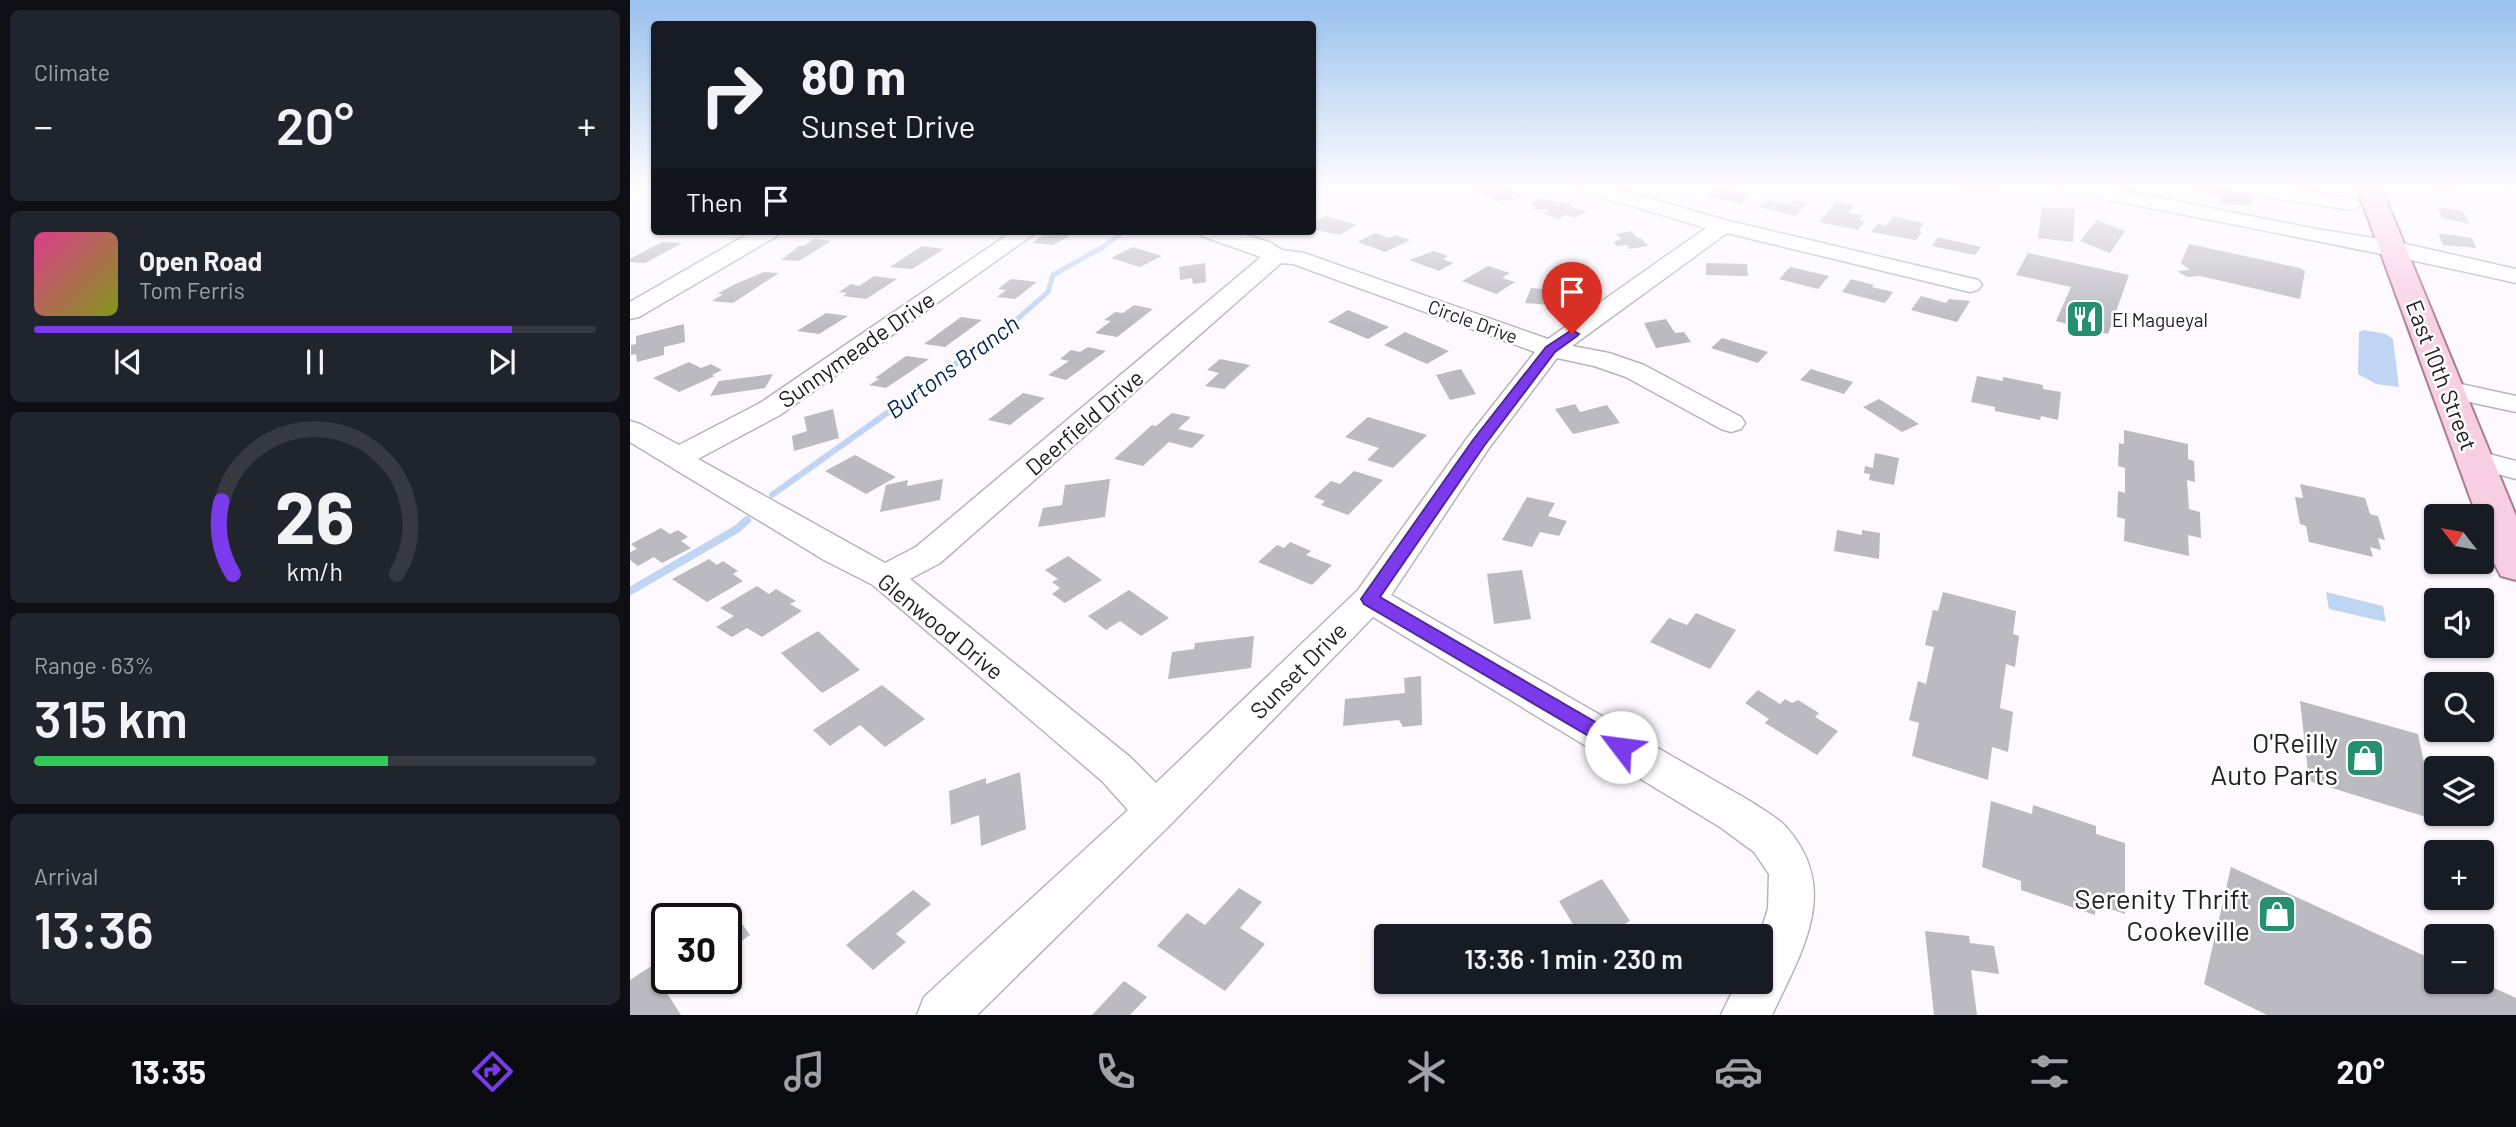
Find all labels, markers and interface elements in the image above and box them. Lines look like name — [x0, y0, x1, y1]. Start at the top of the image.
text: 80 m — [801, 46, 906, 105]
icon: right — [686, 49, 777, 140]
text: Climate — [34, 58, 110, 86]
text: 20° — [276, 93, 354, 155]
text: − — [34, 102, 53, 148]
text: + — [577, 102, 596, 148]
text: Sunset Drive — [801, 106, 976, 144]
icon: arrive — [757, 182, 795, 220]
text: Then — [686, 186, 743, 217]
text: Open Road — [139, 245, 262, 276]
pin — [1542, 262, 1602, 334]
icon: arrive — [1553, 273, 1591, 311]
text: Tom Ferris — [139, 276, 245, 304]
street label: Sunnymeade Drive — [772, 285, 940, 413]
street label: Circle Drive — [1425, 294, 1521, 348]
street label: East 10th Street — [2400, 296, 2484, 454]
restaurant icon: El Magueyal — [2064, 298, 2106, 340]
water label: Burtons Branch — [880, 308, 1024, 424]
place label: El Magueyal — [2112, 308, 2208, 331]
icon: previous — [109, 343, 147, 381]
icon: pause — [296, 343, 334, 381]
icon: next — [483, 343, 521, 381]
street label: Deerfield Drive — [1019, 363, 1149, 481]
text: 26 — [275, 471, 355, 559]
north arrow — [2424, 504, 2494, 574]
map controls — [2424, 504, 2494, 994]
text: km/h — [287, 555, 343, 585]
street label: Glenwood Drive — [873, 567, 1009, 685]
button: sound — [2424, 588, 2494, 658]
street label: Sunset Drive — [1244, 616, 1352, 724]
text: Range · 63% — [34, 651, 154, 679]
button: search — [2424, 672, 2494, 742]
text: 315 km — [34, 686, 188, 748]
position arrow — [1584, 710, 1658, 784]
place label: O'Reilly Auto Parts — [2210, 725, 2338, 791]
shop icon: O'Reilly Auto Parts — [2344, 737, 2386, 779]
button: layers — [2424, 756, 2494, 826]
button: + — [2424, 840, 2494, 910]
text: Arrival — [34, 862, 98, 890]
place label: Serenity Thrift Cookeville — [2074, 881, 2250, 947]
shop icon: Serenity Thrift Cookeville — [2256, 893, 2298, 935]
text: 13:36 — [34, 897, 154, 959]
speed limit sign: 30 — [651, 903, 742, 994]
button: − — [2424, 924, 2494, 994]
text: 13:36 · 1 min · 230 m — [1464, 943, 1683, 974]
icon: directions — [468, 1047, 517, 1096]
icon: music — [780, 1047, 829, 1096]
icon: phone — [1091, 1047, 1140, 1096]
icon: climate — [1402, 1047, 1451, 1096]
icon: car — [1714, 1047, 1763, 1096]
icon: filters — [2025, 1047, 2074, 1096]
text: 13:35 — [131, 1052, 206, 1090]
text: 20° — [2337, 1052, 2385, 1090]

